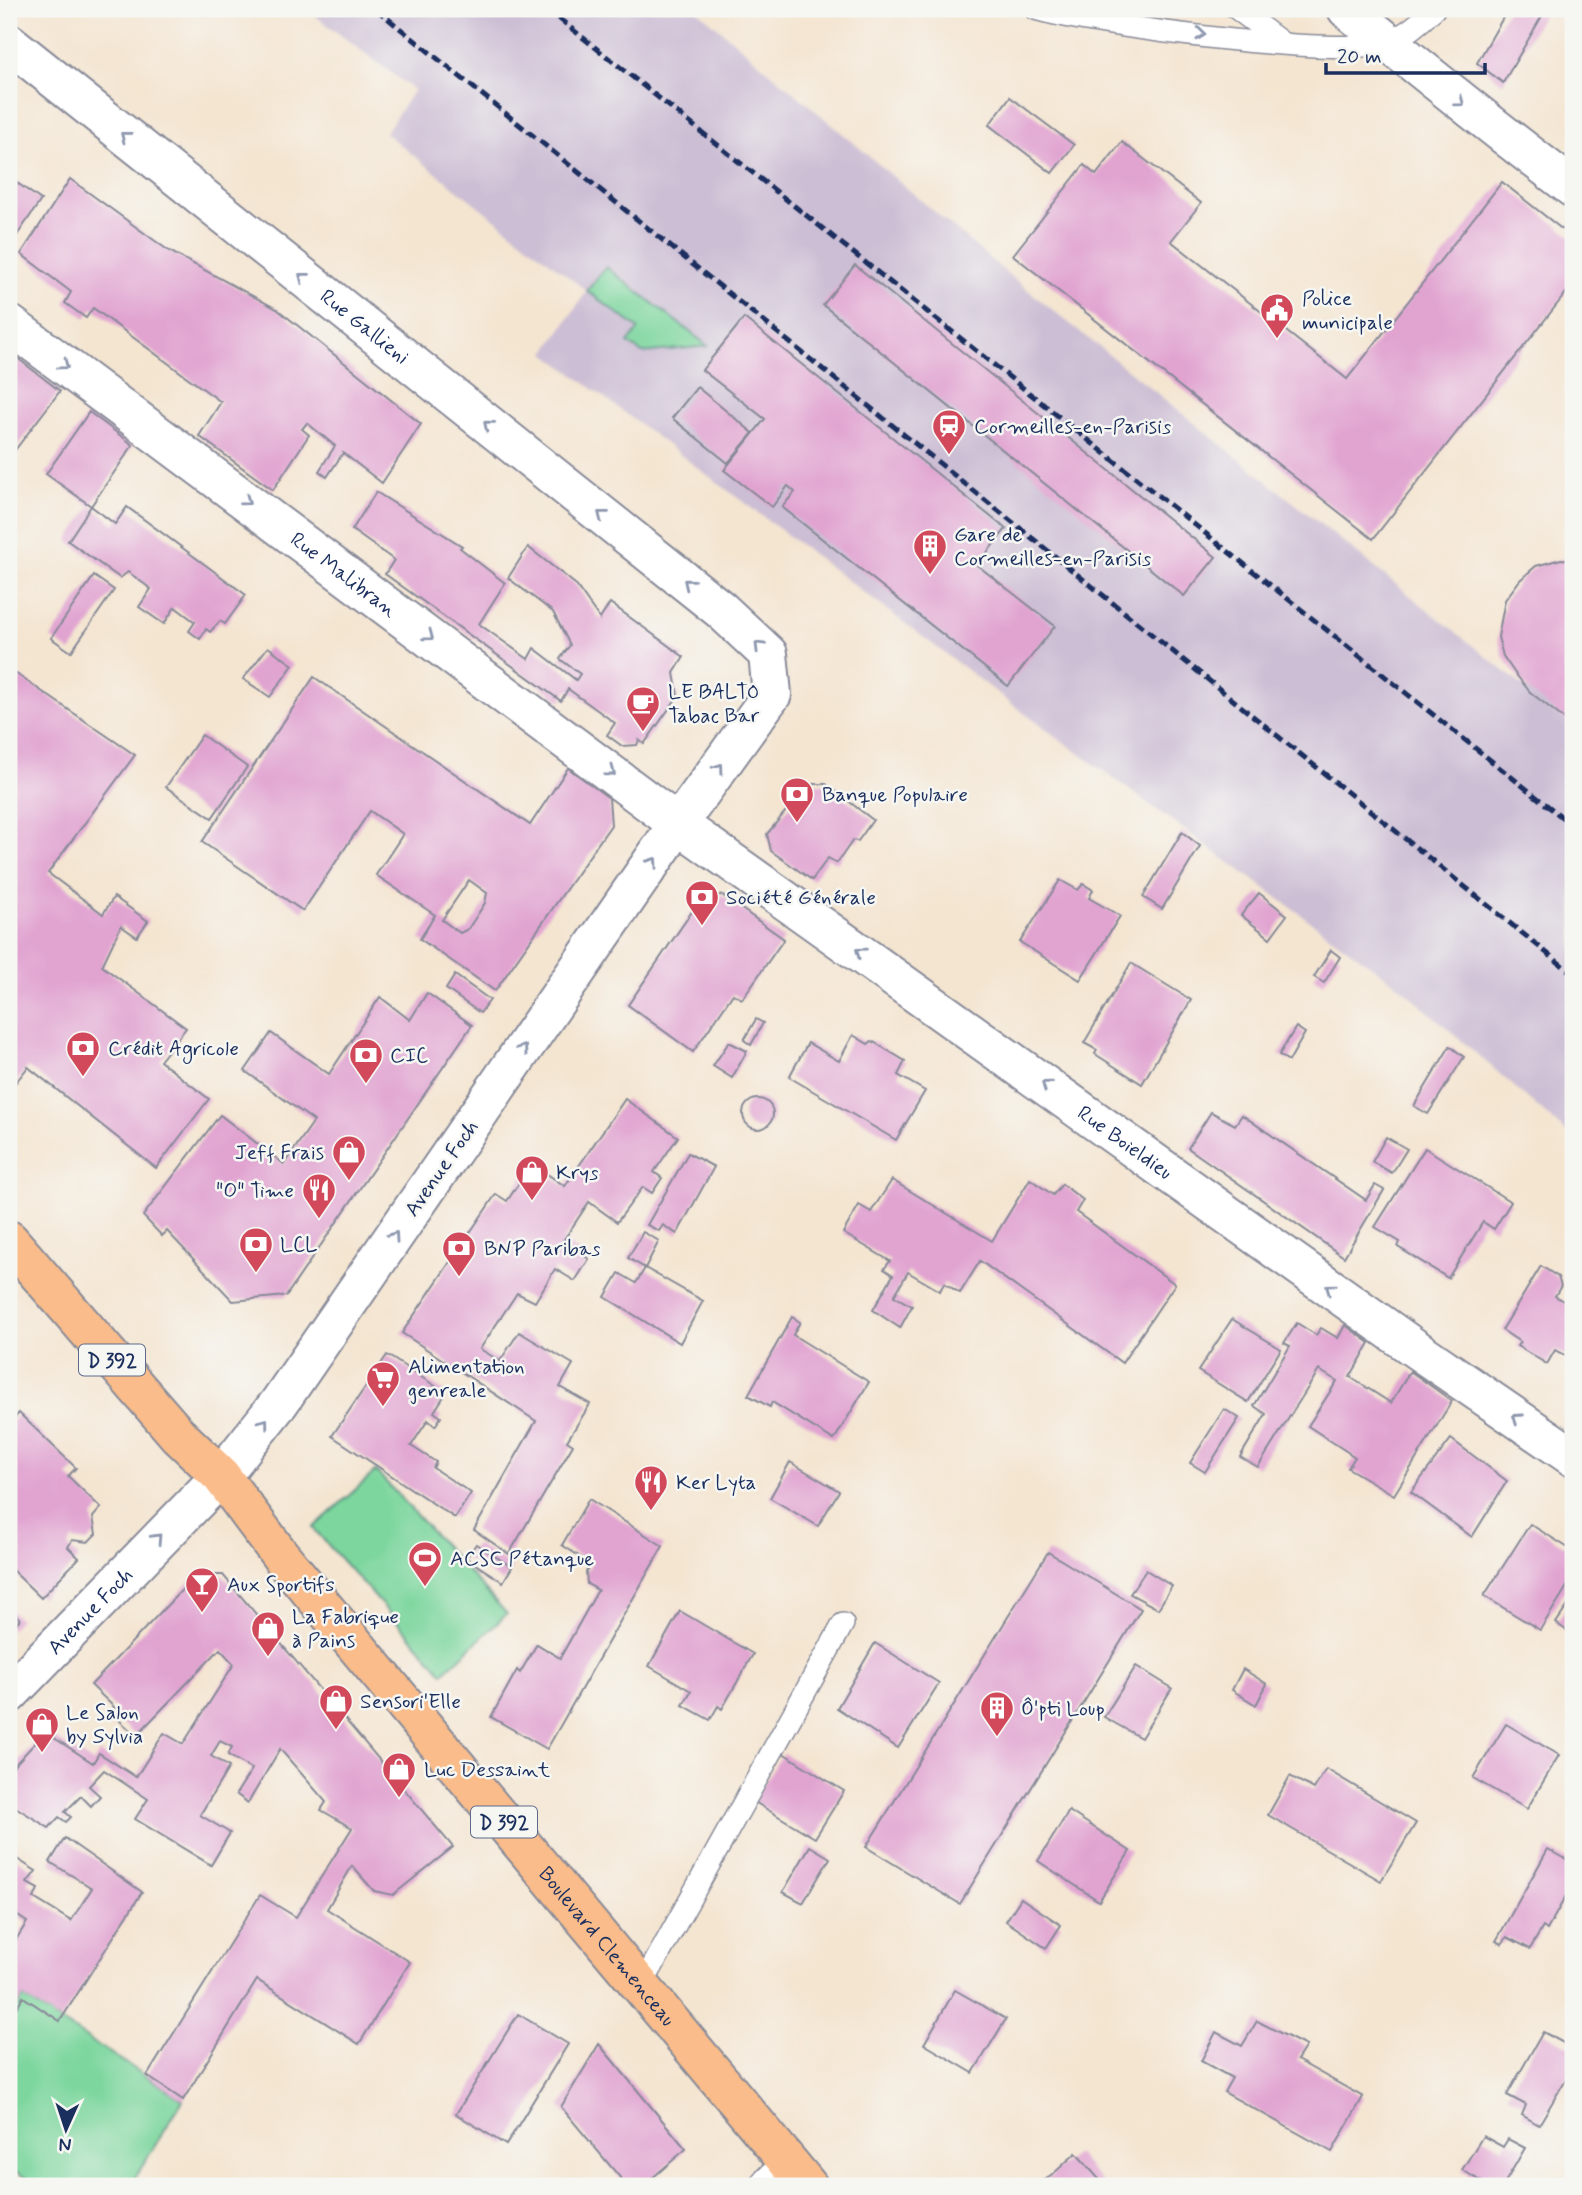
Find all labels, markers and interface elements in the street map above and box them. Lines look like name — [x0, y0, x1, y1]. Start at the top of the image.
one-way arrow — [1196, 26, 1207, 41]
scale bar — [1326, 32, 1486, 76]
text: 20 m — [1337, 43, 1382, 71]
one-way arrow — [1452, 94, 1465, 107]
one-way arrow — [120, 131, 132, 144]
one-way arrow — [298, 273, 311, 285]
street label: Rue Gallieni — [314, 283, 415, 371]
place label: Police municipale — [1302, 285, 1393, 337]
public building icon: Police municipale — [1258, 291, 1296, 340]
one-way arrow — [56, 357, 68, 369]
station icon: Cormeilles-en-Parisis — [930, 407, 968, 456]
place label: Cormeilles-en-Parisis — [974, 413, 1171, 441]
one-way arrow — [483, 420, 496, 433]
one-way arrow — [238, 493, 251, 505]
one-way arrow — [597, 510, 609, 523]
place label: Gare de Cormeilles-en-Parisis — [954, 521, 1151, 573]
street label: Rue Malibran — [284, 526, 403, 624]
building icon: Gare de Cormeilles-en-Parisis — [911, 527, 949, 576]
one-way arrow — [684, 579, 696, 592]
one-way arrow — [421, 628, 434, 641]
one-way arrow — [754, 641, 767, 654]
place label: LE BALTO Tabac Bar — [668, 678, 759, 730]
cafe icon: LE BALTO Tabac Bar — [624, 684, 662, 733]
one-way arrow — [604, 764, 616, 776]
one-way arrow — [710, 764, 723, 776]
bank icon: Banque Populaire — [778, 775, 816, 824]
place label: Banque Populaire — [822, 781, 968, 809]
one-way arrow — [645, 857, 657, 870]
bank icon: Société Générale — [683, 878, 721, 927]
place label: Société Générale — [726, 884, 876, 912]
one-way arrow — [856, 948, 868, 961]
bank icon: Crédit Agricole — [64, 1029, 102, 1078]
place label: Crédit Agricole — [108, 1035, 239, 1064]
bank icon: CIC — [347, 1036, 385, 1085]
place label: CIC — [390, 1042, 428, 1070]
one-way arrow — [515, 1044, 527, 1057]
one-way arrow — [1041, 1081, 1053, 1093]
street label: Rue Boieldieu — [1071, 1099, 1178, 1187]
street label: Avenue Foch — [398, 1115, 485, 1222]
shop icon: Jeff Frais — [330, 1133, 368, 1182]
place label: Jeff Frais — [235, 1139, 324, 1167]
shop icon: Krys — [513, 1153, 551, 1202]
place label: Krys — [556, 1159, 598, 1187]
restaurant icon: "O" Time — [300, 1171, 338, 1220]
place label: "O" Time — [216, 1177, 294, 1205]
bank icon: LCL — [237, 1225, 275, 1274]
bank icon: BNP Paribas — [440, 1229, 478, 1278]
place label: LCL — [280, 1231, 318, 1259]
one-way arrow — [386, 1231, 398, 1244]
place label: BNP Paribas — [484, 1235, 601, 1263]
one-way arrow — [1325, 1284, 1338, 1297]
road number: D 392 — [79, 1344, 145, 1376]
place label: Alimentation genreale — [408, 1353, 525, 1405]
supermarket icon: Alimentation genreale — [364, 1359, 402, 1408]
one-way arrow — [1512, 1414, 1525, 1426]
one-way arrow — [256, 1418, 268, 1431]
restaurant icon: Ker Lyta — [632, 1463, 670, 1512]
place label: Ker Lyta — [676, 1469, 756, 1497]
one-way arrow — [149, 1533, 162, 1546]
sports icon: ACSC Pétanque — [406, 1539, 444, 1588]
place label: ACSC Pétanque — [450, 1545, 594, 1573]
street label: Avenue Foch — [42, 1562, 140, 1661]
bar icon: Aux Sportifs — [183, 1565, 221, 1614]
place label: Aux Sportifs — [227, 1571, 335, 1599]
place label: La Fabrique à Pains — [292, 1603, 399, 1655]
shop icon: La Fabrique à Pains — [249, 1609, 287, 1658]
shop icon: Sensori'Elle — [317, 1682, 355, 1731]
place label: Sensori'Elle — [360, 1688, 461, 1716]
building icon: Ô'pti Loup — [978, 1689, 1016, 1738]
place label: Ô'pti Loup — [1021, 1695, 1105, 1723]
place label: Le Salon by Sylvia — [66, 1699, 143, 1751]
shop icon: Le Salon by Sylvia — [23, 1705, 61, 1754]
shop icon: Luc Dessaint — [380, 1750, 418, 1799]
place label: Luc Dessaint — [424, 1756, 551, 1784]
road number: D 392 — [471, 1806, 537, 1838]
street label: Boulevard Clemenceau — [532, 1861, 681, 2032]
north arrow — [32, 2094, 102, 2164]
text: N — [58, 2132, 72, 2157]

